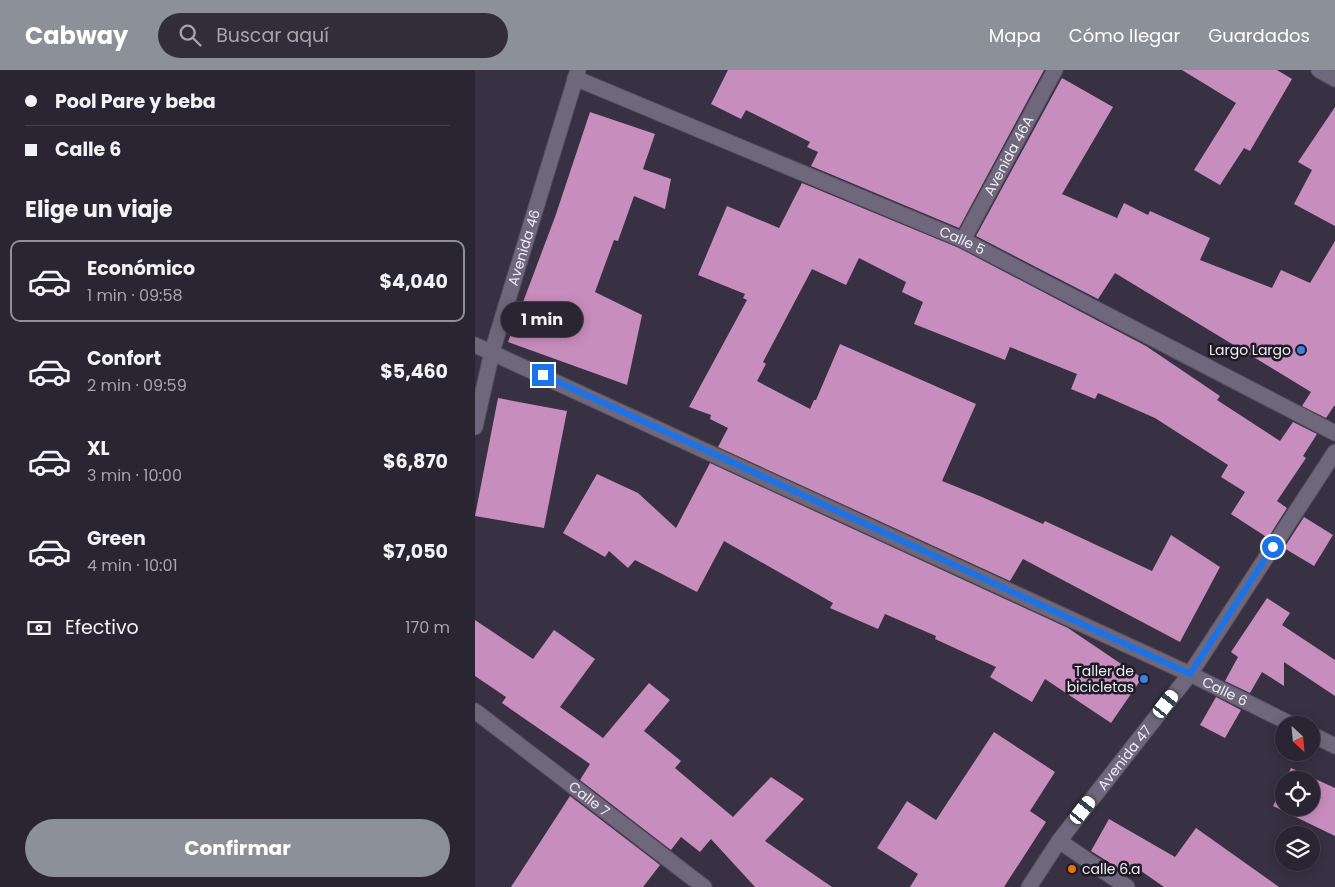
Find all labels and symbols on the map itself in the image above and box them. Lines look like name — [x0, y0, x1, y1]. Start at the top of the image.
street label: Avenida 46A — [979, 112, 1038, 199]
street label: Avenida 46 — [503, 207, 545, 288]
street label: Calle 5 — [936, 221, 989, 260]
callout: 1 min — [502, 302, 584, 338]
place label: Largo Largo — [1209, 340, 1291, 360]
marker: Largo Largo — [1295, 344, 1307, 356]
route end — [532, 364, 554, 386]
route start — [1262, 536, 1284, 558]
place label: Taller de bicicletas — [1067, 661, 1134, 697]
street label: Calle 6 — [1199, 672, 1251, 711]
marker: Taller de bicicletas — [1138, 673, 1150, 685]
car — [1150, 688, 1181, 720]
north arrow — [1275, 716, 1320, 761]
street label: Avenida 47 — [1093, 721, 1156, 794]
street label: Calle 7 — [564, 776, 614, 821]
car — [1067, 794, 1098, 826]
place label: calle 6.a — [1082, 859, 1141, 879]
marker: calle 6.a — [1066, 863, 1078, 875]

